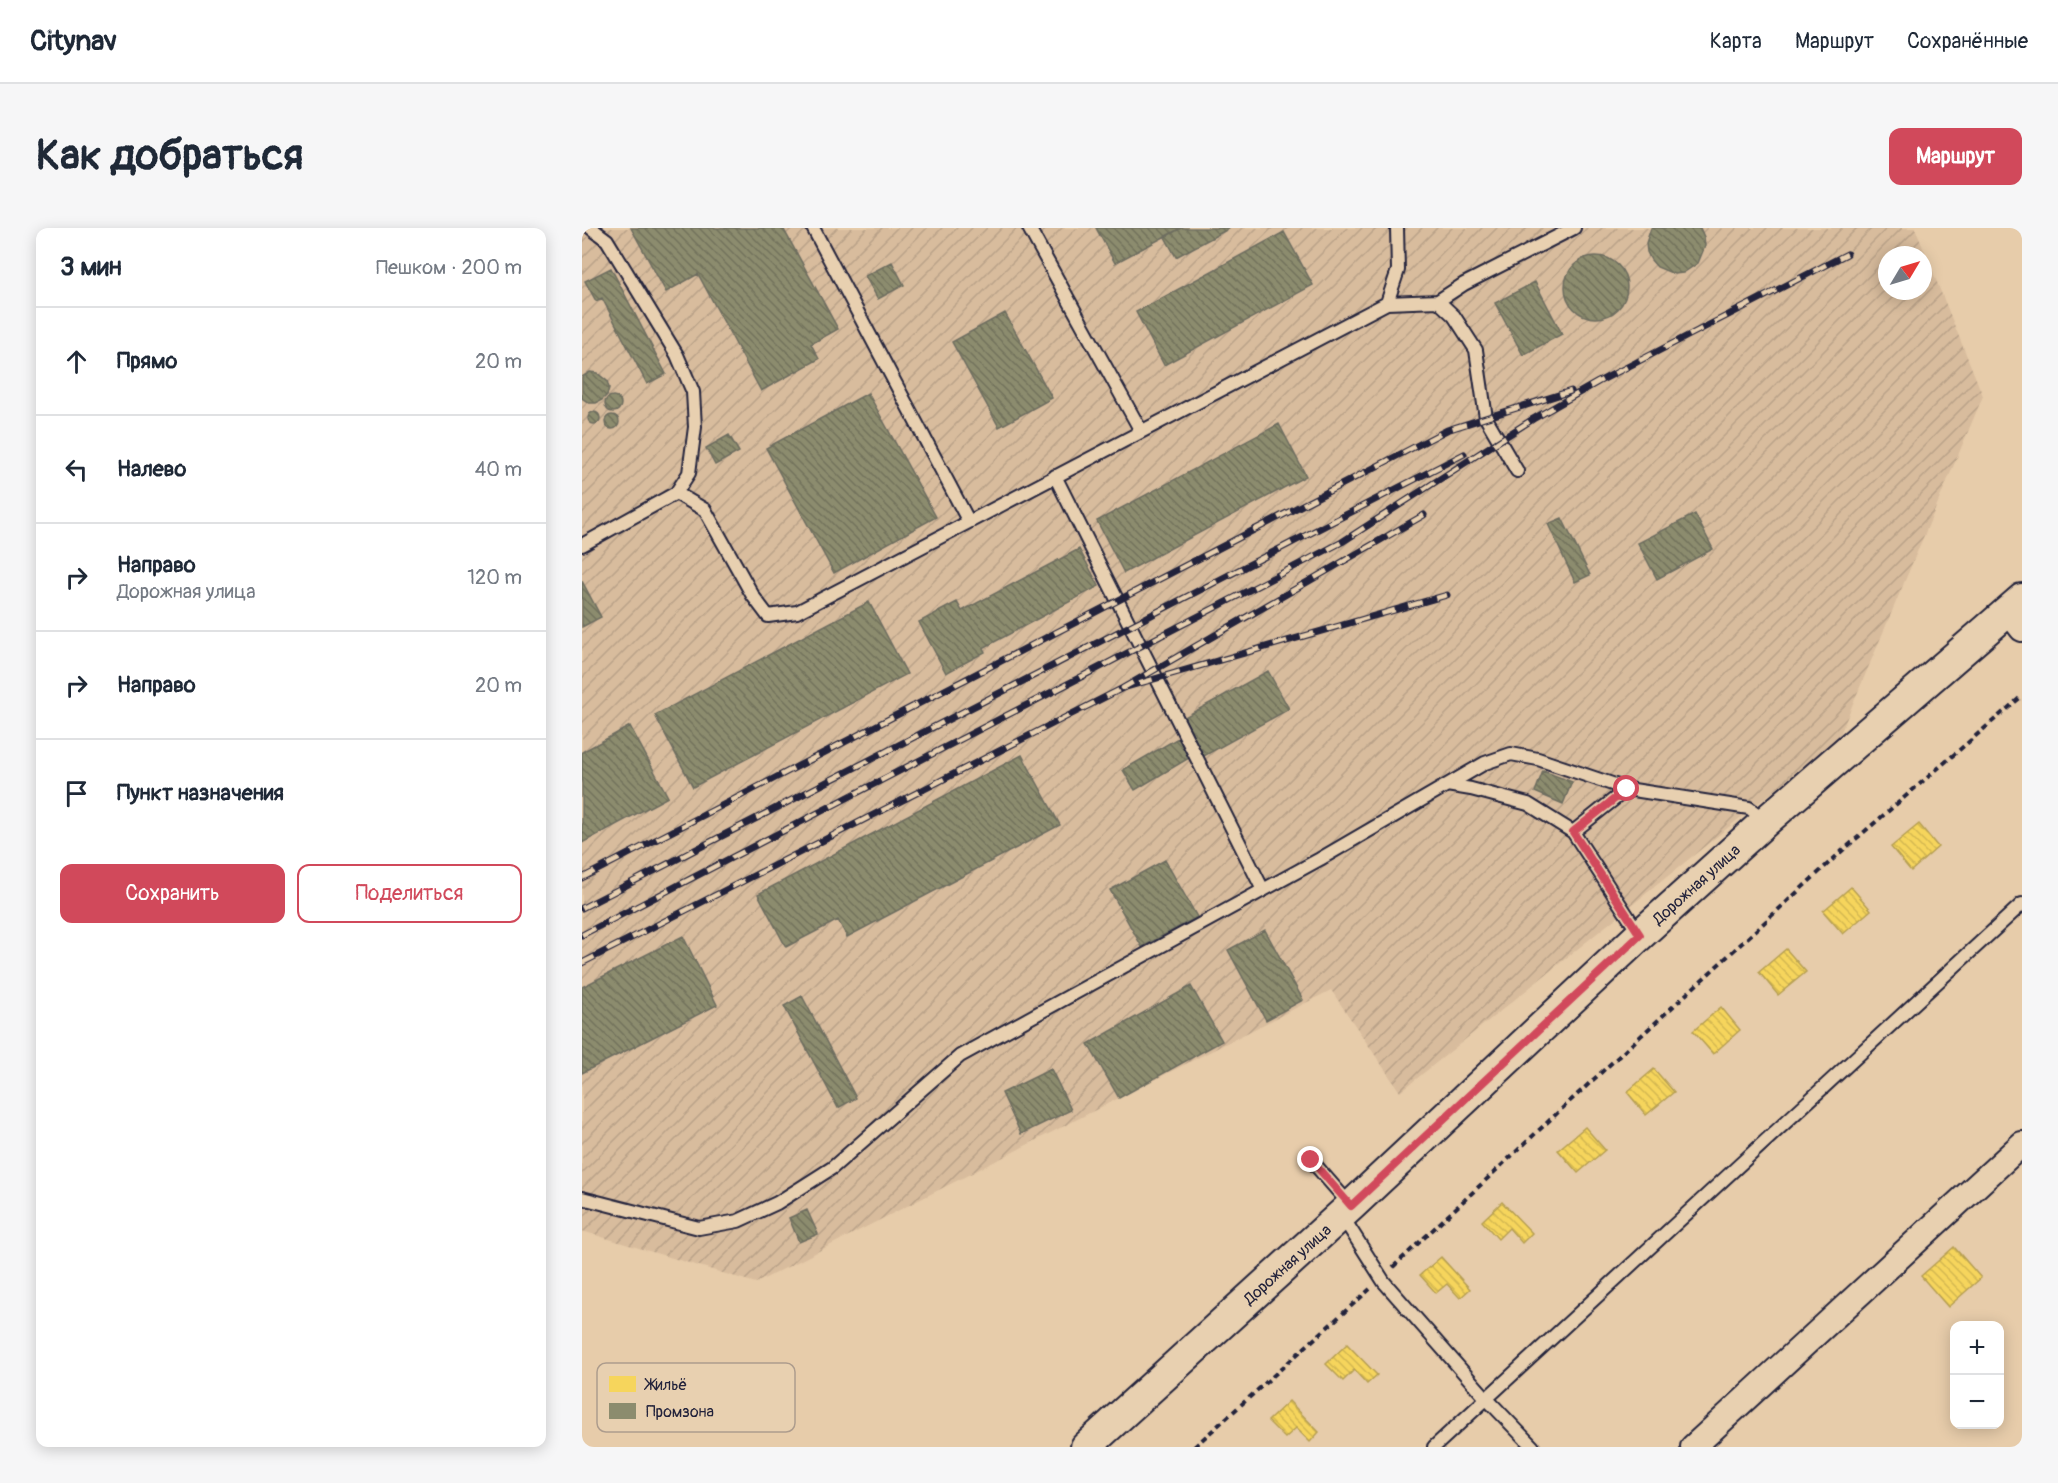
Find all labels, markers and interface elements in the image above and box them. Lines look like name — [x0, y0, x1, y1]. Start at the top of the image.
text: Citynav — [30, 24, 117, 59]
text: Карта — [1710, 28, 1762, 55]
text: Маршрут — [1795, 28, 1874, 55]
text: Сохранённые — [1907, 28, 2028, 55]
button: Маршрут — [1889, 128, 2022, 185]
text: Как добраться — [36, 130, 303, 182]
north arrow — [1878, 246, 1932, 300]
text: 3 мин — [60, 251, 122, 283]
text: Пешком · 200 m — [376, 255, 522, 280]
icon: ahead — [60, 345, 93, 378]
text: Прямо — [117, 347, 177, 375]
text: 20 m — [475, 349, 522, 374]
icon: left — [60, 453, 93, 486]
text: Налево — [117, 455, 186, 483]
text: 40 m — [475, 457, 522, 482]
text: Направо — [117, 551, 196, 579]
icon: right — [60, 561, 93, 594]
text: 120 m — [467, 565, 522, 590]
text: Дорожная улица — [117, 579, 256, 604]
icon: right — [60, 669, 93, 702]
text: Направо — [117, 671, 196, 699]
text: 20 m — [475, 673, 522, 698]
route start — [1613, 775, 1639, 801]
icon: arrive — [60, 777, 93, 810]
text: Пункт назначения — [117, 779, 284, 807]
street label: Дорожная улица — [1648, 840, 1745, 930]
button: Сохранить — [60, 864, 285, 923]
button: Поделиться — [297, 864, 522, 923]
route end — [1297, 1146, 1323, 1172]
street label: Дорожная улица — [1239, 1220, 1336, 1310]
map controls — [1950, 1321, 2004, 1429]
button: + — [1950, 1321, 2004, 1375]
legend — [597, 1363, 795, 1432]
text: Жильё — [643, 1375, 687, 1395]
button: − — [1950, 1375, 2004, 1429]
text: Промзона — [646, 1402, 714, 1422]

